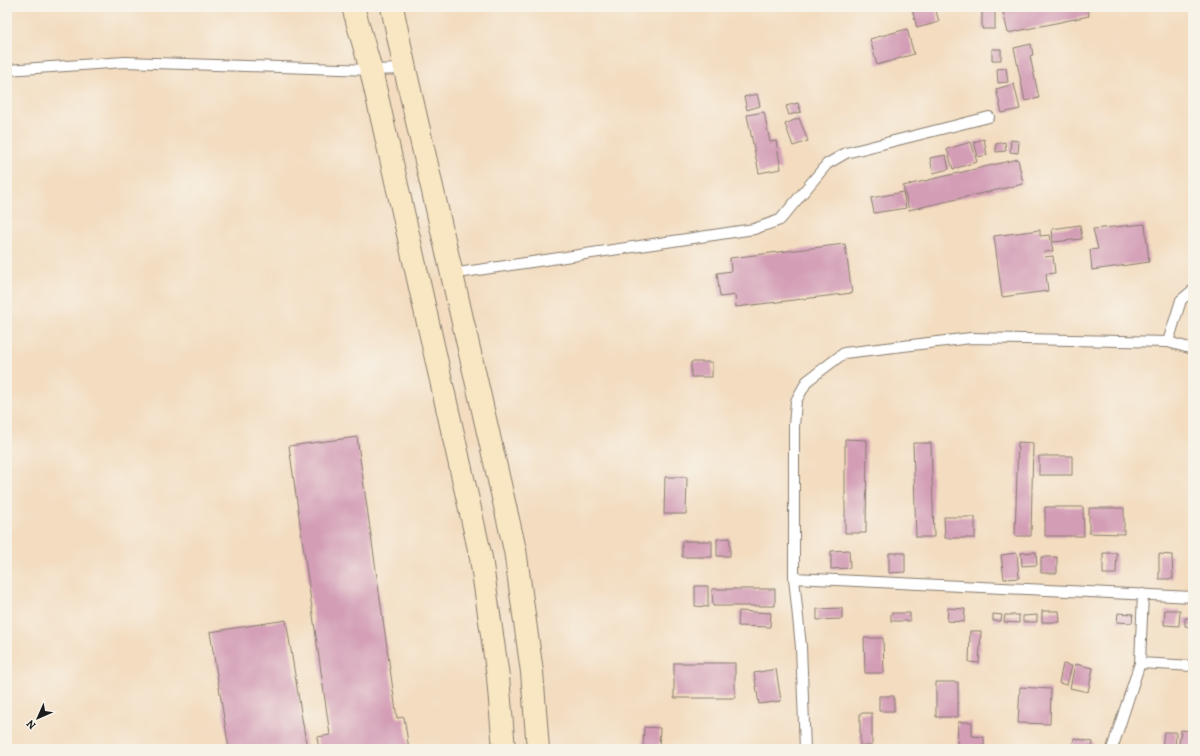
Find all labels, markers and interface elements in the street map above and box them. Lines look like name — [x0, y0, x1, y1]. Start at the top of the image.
north arrow — [18, 698, 58, 738]
text: N — [23, 717, 39, 733]

